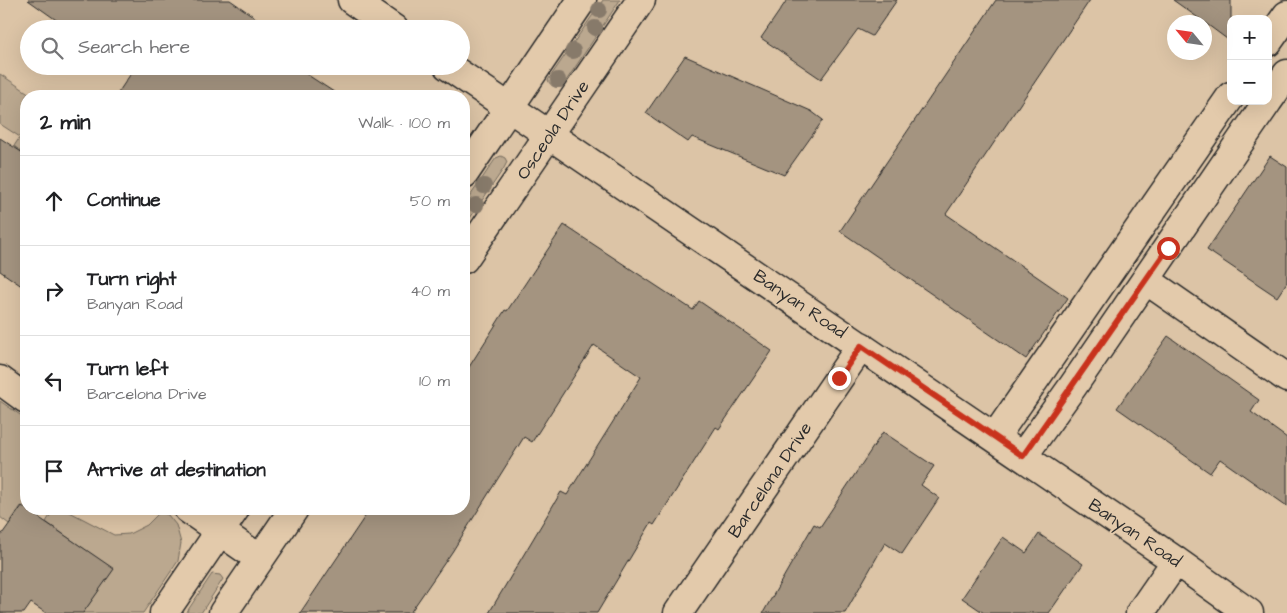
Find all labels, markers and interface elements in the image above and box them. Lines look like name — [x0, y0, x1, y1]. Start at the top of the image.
north arrow — [1167, 15, 1212, 60]
map controls — [1227, 15, 1272, 105]
button: + — [1227, 15, 1272, 60]
search box — [20, 20, 470, 75]
icon: search — [38, 34, 66, 62]
text: Search here — [78, 34, 190, 61]
button: − — [1227, 60, 1272, 105]
street label: Osceola Drive — [510, 75, 596, 185]
text: 2 min — [40, 108, 90, 137]
text: Walk · 100 m — [358, 112, 450, 134]
icon: ahead — [40, 187, 68, 215]
text: Continue — [87, 187, 161, 214]
text: 50 m — [410, 190, 450, 212]
route start — [1157, 237, 1180, 260]
street label: Banyan Road — [748, 264, 852, 345]
text: Turn right — [87, 266, 176, 293]
icon: right — [40, 277, 68, 305]
text: 40 m — [410, 280, 450, 302]
text: Banyan Road — [87, 293, 183, 315]
text: Turn left — [87, 356, 168, 383]
icon: left — [40, 367, 68, 395]
route end — [828, 367, 851, 390]
text: 10 m — [419, 370, 450, 392]
text: Barcelona Drive — [87, 383, 207, 405]
street label: Barcelona Drive — [722, 417, 818, 543]
icon: arrive — [40, 457, 68, 485]
text: Arrive at destination — [87, 457, 266, 484]
street label: Banyan Road — [1083, 493, 1187, 574]

